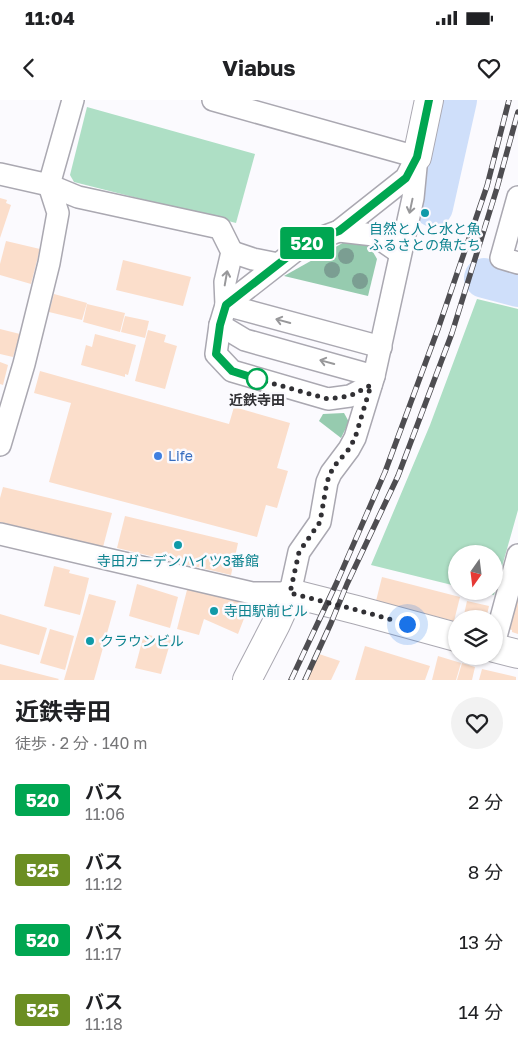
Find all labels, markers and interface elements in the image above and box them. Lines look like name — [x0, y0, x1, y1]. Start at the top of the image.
text: 11:04 — [25, 6, 75, 29]
icon: back — [15, 54, 43, 82]
text: Viabus — [222, 54, 296, 81]
icon: heart — [475, 54, 503, 82]
one-way arrow — [406, 197, 415, 213]
marker: 自然と人と水と魚 ふるさとの魚たち — [419, 207, 431, 219]
place label: 自然と人と水と魚 ふるさとの魚たち — [369, 220, 481, 253]
line badge: 520 — [278, 227, 336, 259]
text: 520 — [290, 232, 324, 254]
one-way arrow — [222, 271, 232, 287]
one-way arrow — [276, 315, 292, 325]
one-way arrow — [320, 357, 336, 367]
marker: 近鉄寺田 — [246, 368, 268, 390]
place label: 近鉄寺田 — [229, 391, 285, 408]
place label: Life — [168, 447, 193, 464]
marker: Life — [152, 450, 164, 462]
marker: 寺田ガーデンハイツ3番館 — [172, 539, 184, 551]
north arrow — [448, 545, 502, 600]
map controls — [448, 545, 503, 665]
place label: 寺田ガーデンハイツ3番館 — [97, 552, 259, 569]
place label: 寺田駅前ビル — [224, 602, 308, 619]
marker: 寺田駅前ビル — [208, 605, 220, 617]
button: layers — [448, 610, 503, 665]
your location — [395, 612, 420, 637]
place label: クラウンビル — [100, 632, 184, 649]
marker: クラウンビル — [84, 635, 96, 647]
text: 近鉄寺田 — [15, 696, 111, 725]
button: heart — [451, 697, 503, 749]
text: 徒歩 · 2 分 · 140 m — [15, 733, 147, 753]
text: バス — [85, 780, 123, 803]
text: 520 — [26, 789, 59, 811]
text: 2 分 — [468, 790, 503, 813]
text: 11:06 — [85, 804, 125, 824]
text: バス — [85, 850, 123, 873]
text: 525 — [26, 859, 59, 881]
text: 8 分 — [468, 860, 503, 883]
text: 11:12 — [85, 874, 122, 894]
text: バス — [85, 920, 123, 943]
text: 520 — [26, 929, 59, 951]
text: 13 分 — [459, 930, 503, 953]
text: 11:17 — [85, 944, 122, 964]
text: バス — [85, 990, 123, 1013]
text: 525 — [26, 999, 59, 1021]
text: 14 分 — [458, 1000, 503, 1023]
text: 11:18 — [85, 1014, 123, 1034]

